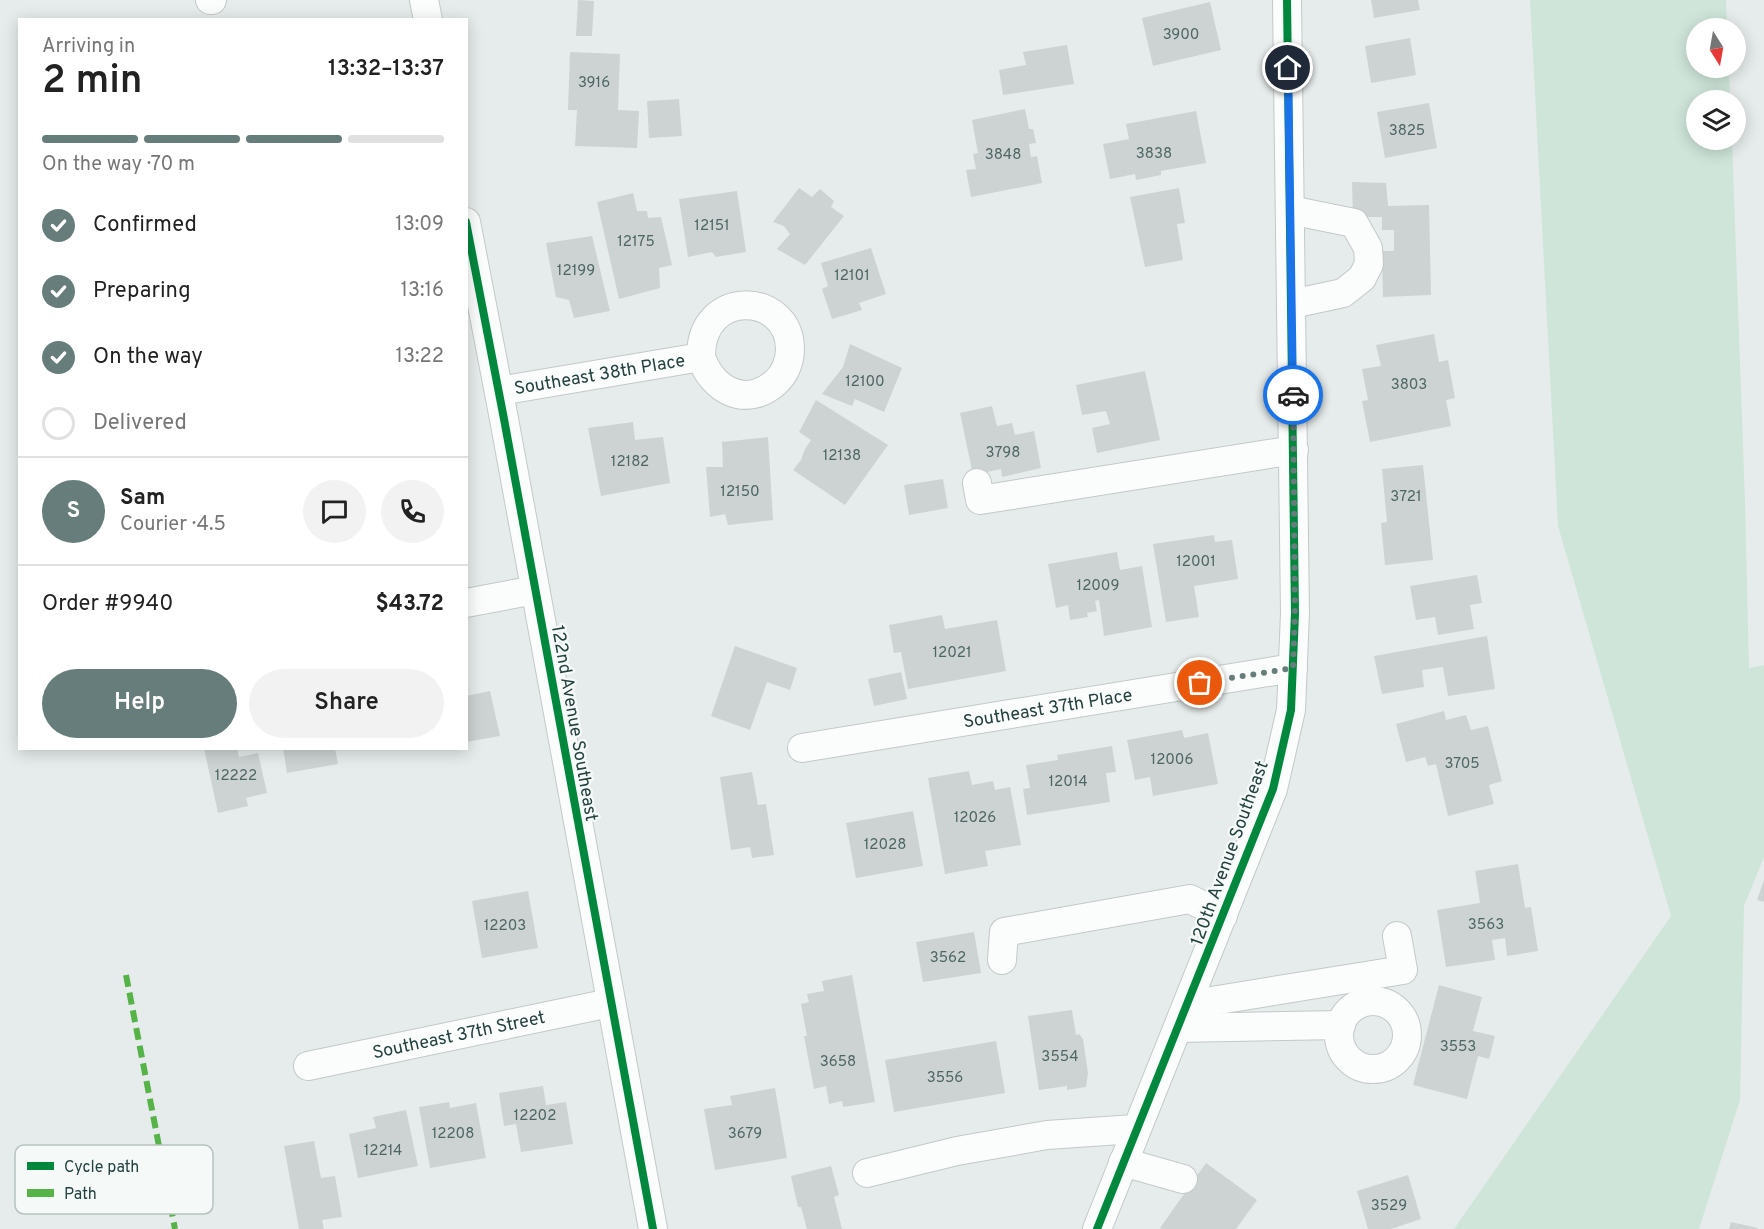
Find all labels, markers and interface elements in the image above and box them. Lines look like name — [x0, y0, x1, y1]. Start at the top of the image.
north arrow — [1686, 18, 1746, 78]
map controls — [1686, 18, 1746, 150]
house number: 3900 — [1163, 26, 1199, 45]
text: Arriving in — [42, 34, 135, 60]
pin — [1262, 42, 1313, 93]
icon: home — [1271, 51, 1304, 84]
text: 13:32–13:37 — [328, 56, 444, 83]
text: 2 min — [42, 58, 143, 107]
house number: 3916 — [578, 74, 610, 93]
button: layers — [1686, 90, 1746, 150]
house number: 3825 — [1389, 122, 1425, 141]
house number: 3838 — [1136, 145, 1172, 164]
house number: 3848 — [985, 146, 1021, 165]
text: On the way · 70 m — [42, 152, 195, 178]
icon: check — [42, 209, 75, 242]
text: Confirmed — [93, 212, 197, 239]
text: 13:09 — [395, 212, 444, 238]
house number: 12151 — [694, 217, 730, 236]
house number: 12175 — [617, 233, 655, 252]
house number: 12199 — [557, 262, 595, 281]
house number: 12101 — [834, 267, 870, 286]
icon: check — [42, 275, 75, 308]
text: Preparing — [93, 278, 191, 305]
text: 13:16 — [401, 278, 444, 304]
icon: check — [42, 341, 75, 374]
text: On the way — [93, 344, 203, 371]
text: 13:22 — [396, 344, 444, 370]
street label: Southeast 38th Place — [513, 350, 687, 401]
courier — [1263, 365, 1323, 425]
house number: 12100 — [845, 373, 885, 392]
house number: 3803 — [1391, 376, 1427, 395]
icon: car — [1277, 379, 1310, 412]
text: Delivered — [93, 410, 187, 437]
house number: 3798 — [986, 444, 1020, 463]
house number: 12138 — [823, 447, 861, 466]
house number: 12182 — [611, 453, 649, 472]
button: chat — [303, 480, 366, 543]
button: phone — [381, 480, 444, 543]
house number: 12150 — [720, 483, 760, 502]
text: Sam — [120, 485, 165, 512]
house number: 3721 — [1390, 488, 1422, 507]
text: S — [67, 498, 80, 525]
text: Courier · 4.5 — [120, 512, 226, 538]
house number: 12001 — [1176, 553, 1216, 572]
house number: 12009 — [1077, 577, 1119, 596]
text: Order #9940 — [42, 591, 173, 618]
text: $43.72 — [376, 591, 444, 618]
street label: 122nd Avenue Southeast — [545, 623, 602, 823]
house number: 12021 — [932, 644, 972, 663]
pin — [1174, 657, 1225, 708]
icon: bag — [1183, 666, 1216, 699]
button: Help — [42, 669, 237, 738]
button: Share — [249, 669, 444, 738]
street label: Southeast 37th Place — [962, 684, 1134, 735]
house number: 12006 — [1151, 751, 1193, 770]
house number: 3705 — [1444, 755, 1480, 774]
street label: 120th Avenue Southeast — [1186, 758, 1275, 949]
house number: 12222 — [215, 767, 257, 786]
house number: 12014 — [1048, 773, 1088, 792]
house number: 12026 — [954, 809, 996, 828]
house number: 12028 — [864, 836, 906, 855]
house number: 3563 — [1468, 916, 1504, 935]
house number: 12203 — [484, 917, 526, 936]
house number: 3562 — [930, 949, 966, 968]
street label: Southeast 37th Street — [371, 1007, 547, 1065]
house number: 3553 — [1440, 1038, 1476, 1057]
house number: 3554 — [1041, 1048, 1079, 1067]
house number: 3658 — [820, 1053, 856, 1072]
house number: 3556 — [927, 1069, 963, 1088]
house number: 12202 — [514, 1107, 556, 1126]
house number: 12208 — [432, 1125, 474, 1144]
house number: 3679 — [728, 1125, 762, 1144]
house number: 12214 — [364, 1142, 402, 1161]
legend — [15, 1145, 213, 1214]
text: Cycle path — [64, 1158, 139, 1178]
text: Path — [64, 1185, 97, 1205]
house number: 3529 — [1371, 1197, 1407, 1216]

